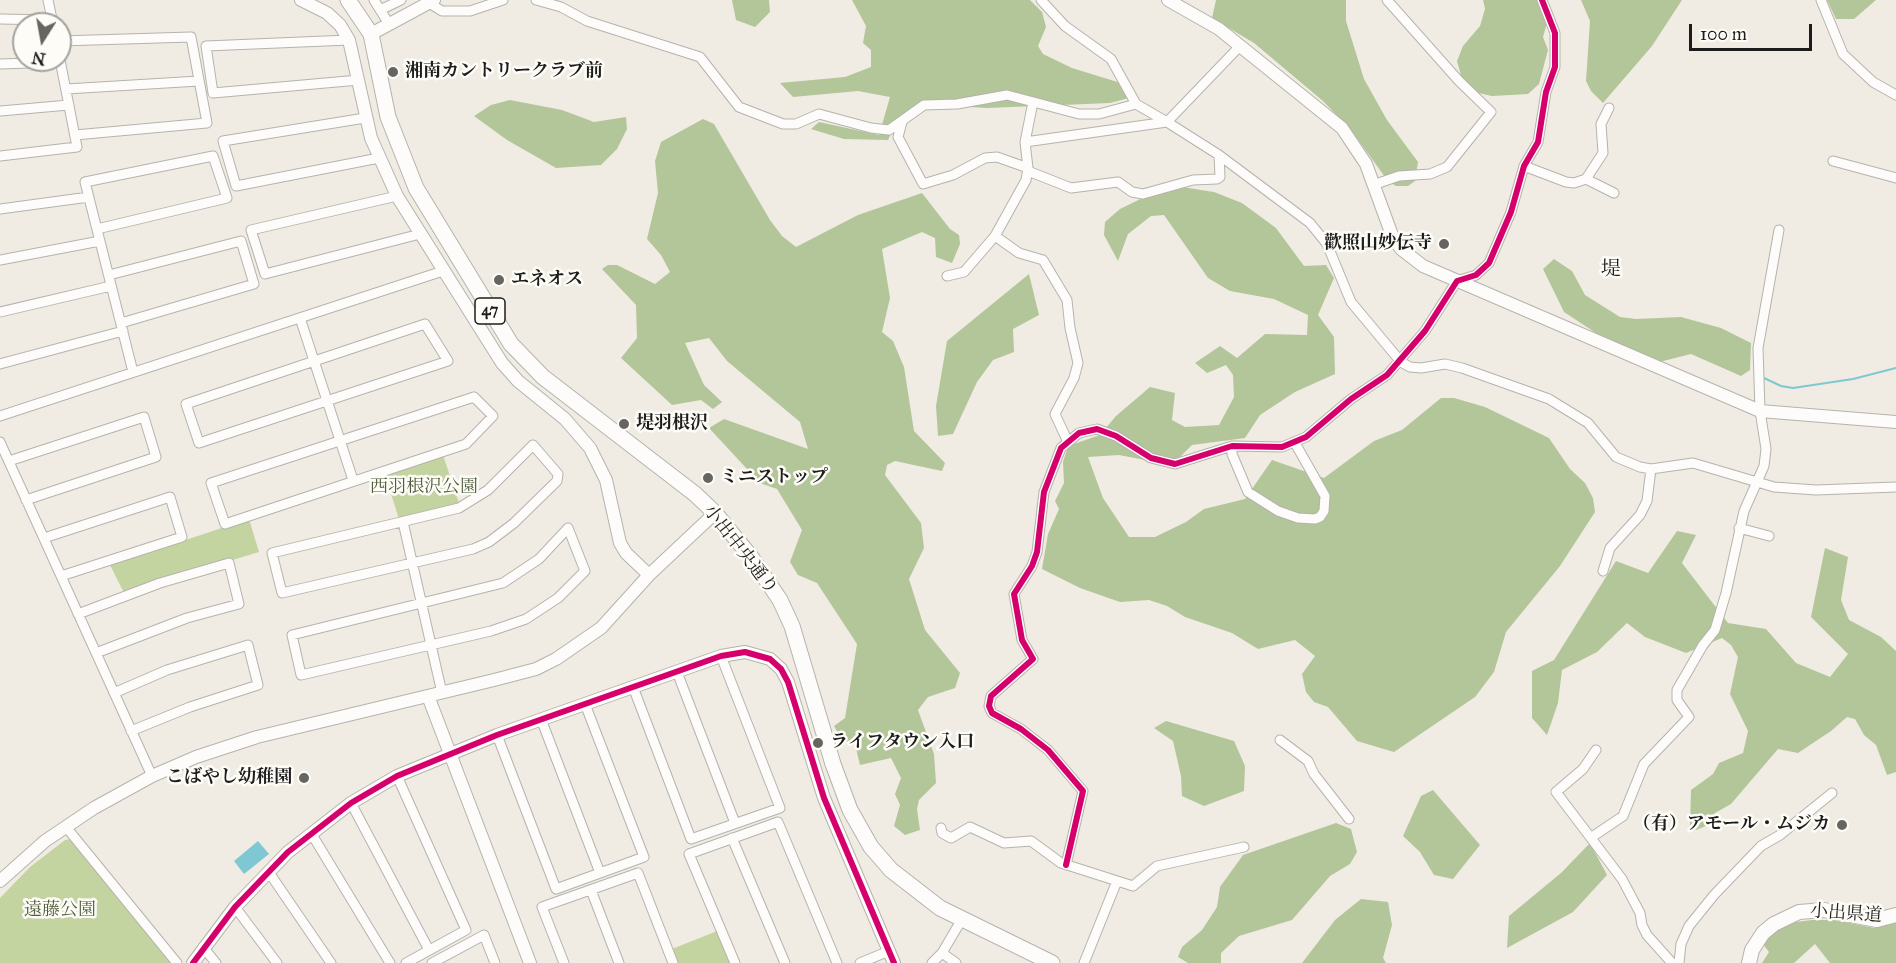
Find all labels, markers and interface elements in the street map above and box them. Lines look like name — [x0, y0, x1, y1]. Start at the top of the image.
north arrow — [12, 12, 72, 72]
scale bar — [1692, 12, 1815, 50]
text: 100 m — [1700, 23, 1747, 45]
text: N — [30, 48, 47, 69]
place label: 湘南カントリークラブ前 — [405, 61, 603, 83]
marker: 湘南カントリークラブ前 — [386, 65, 400, 79]
place label: 歡照山妙伝寺 — [1324, 233, 1432, 255]
marker: 歡照山妙伝寺 — [1437, 237, 1451, 251]
district label: 堤 — [1601, 258, 1621, 282]
place label: エネオス — [511, 269, 583, 291]
marker: エネオス — [492, 273, 506, 287]
road number: 47 — [475, 298, 505, 324]
place label: 堤羽根沢 — [636, 413, 708, 435]
marker: 堤羽根沢 — [617, 417, 631, 431]
place label: ミニストップ — [720, 467, 828, 489]
marker: ミニストップ — [701, 471, 715, 485]
park label: 西羽根沢公園 — [370, 477, 478, 499]
street label: 小出中央通り — [698, 501, 782, 599]
place label: ライフタウン入口 — [830, 732, 974, 754]
marker: ライフタウン入口 — [811, 736, 825, 750]
place label: こばやし幼稚園 — [166, 767, 292, 789]
marker: こばやし幼稚園 — [297, 771, 311, 785]
place label: （有）アモール・ムジカ — [1633, 814, 1830, 836]
marker: （有）アモール・ムジカ — [1835, 818, 1849, 832]
park label: 遠藤公園 — [24, 900, 96, 922]
street label: 小出県道 — [1809, 901, 1883, 927]

